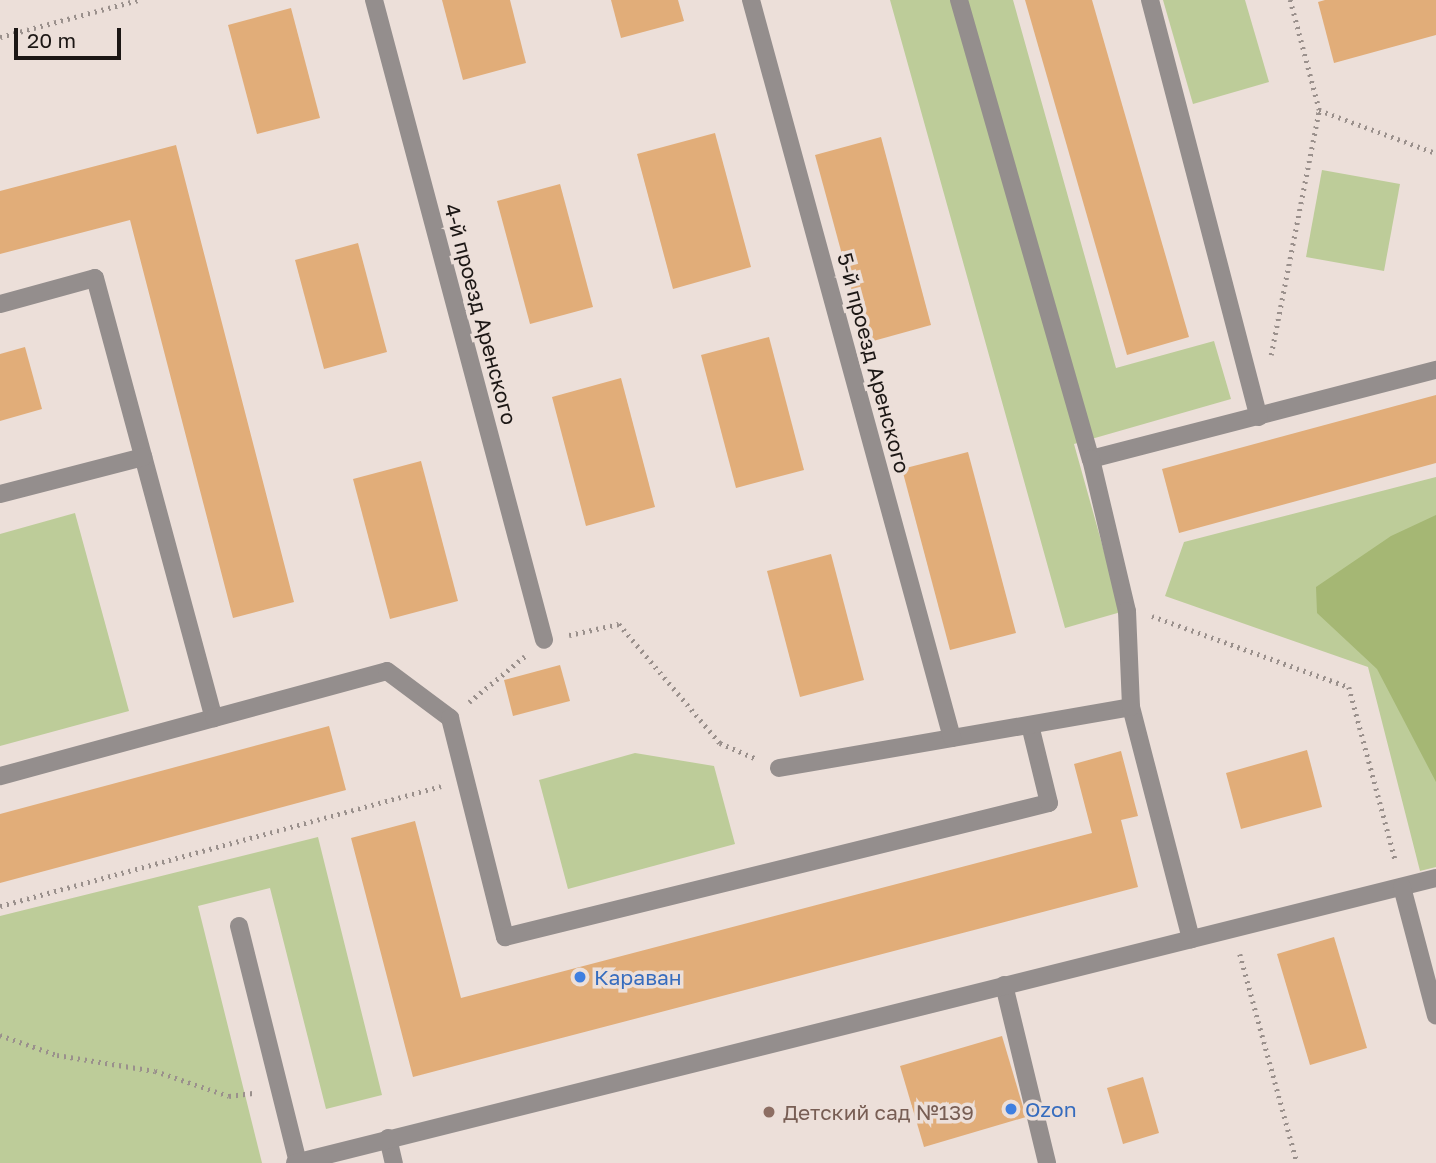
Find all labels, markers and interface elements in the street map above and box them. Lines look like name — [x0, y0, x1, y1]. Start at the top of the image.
scale bar — [18, 14, 124, 58]
text: 20 m — [27, 27, 76, 53]
street label: 4-й проезд Аренского — [439, 201, 523, 427]
street label: 5-й проезд Аренского — [832, 250, 916, 476]
place label: Караван — [594, 964, 682, 990]
marker: Караван — [572, 969, 588, 985]
place label: Ozon — [1025, 1096, 1077, 1122]
place label: Детский сад №139 — [783, 1099, 974, 1125]
marker: Ozon — [1003, 1101, 1019, 1117]
marker: Детский сад №139 — [761, 1104, 777, 1120]

